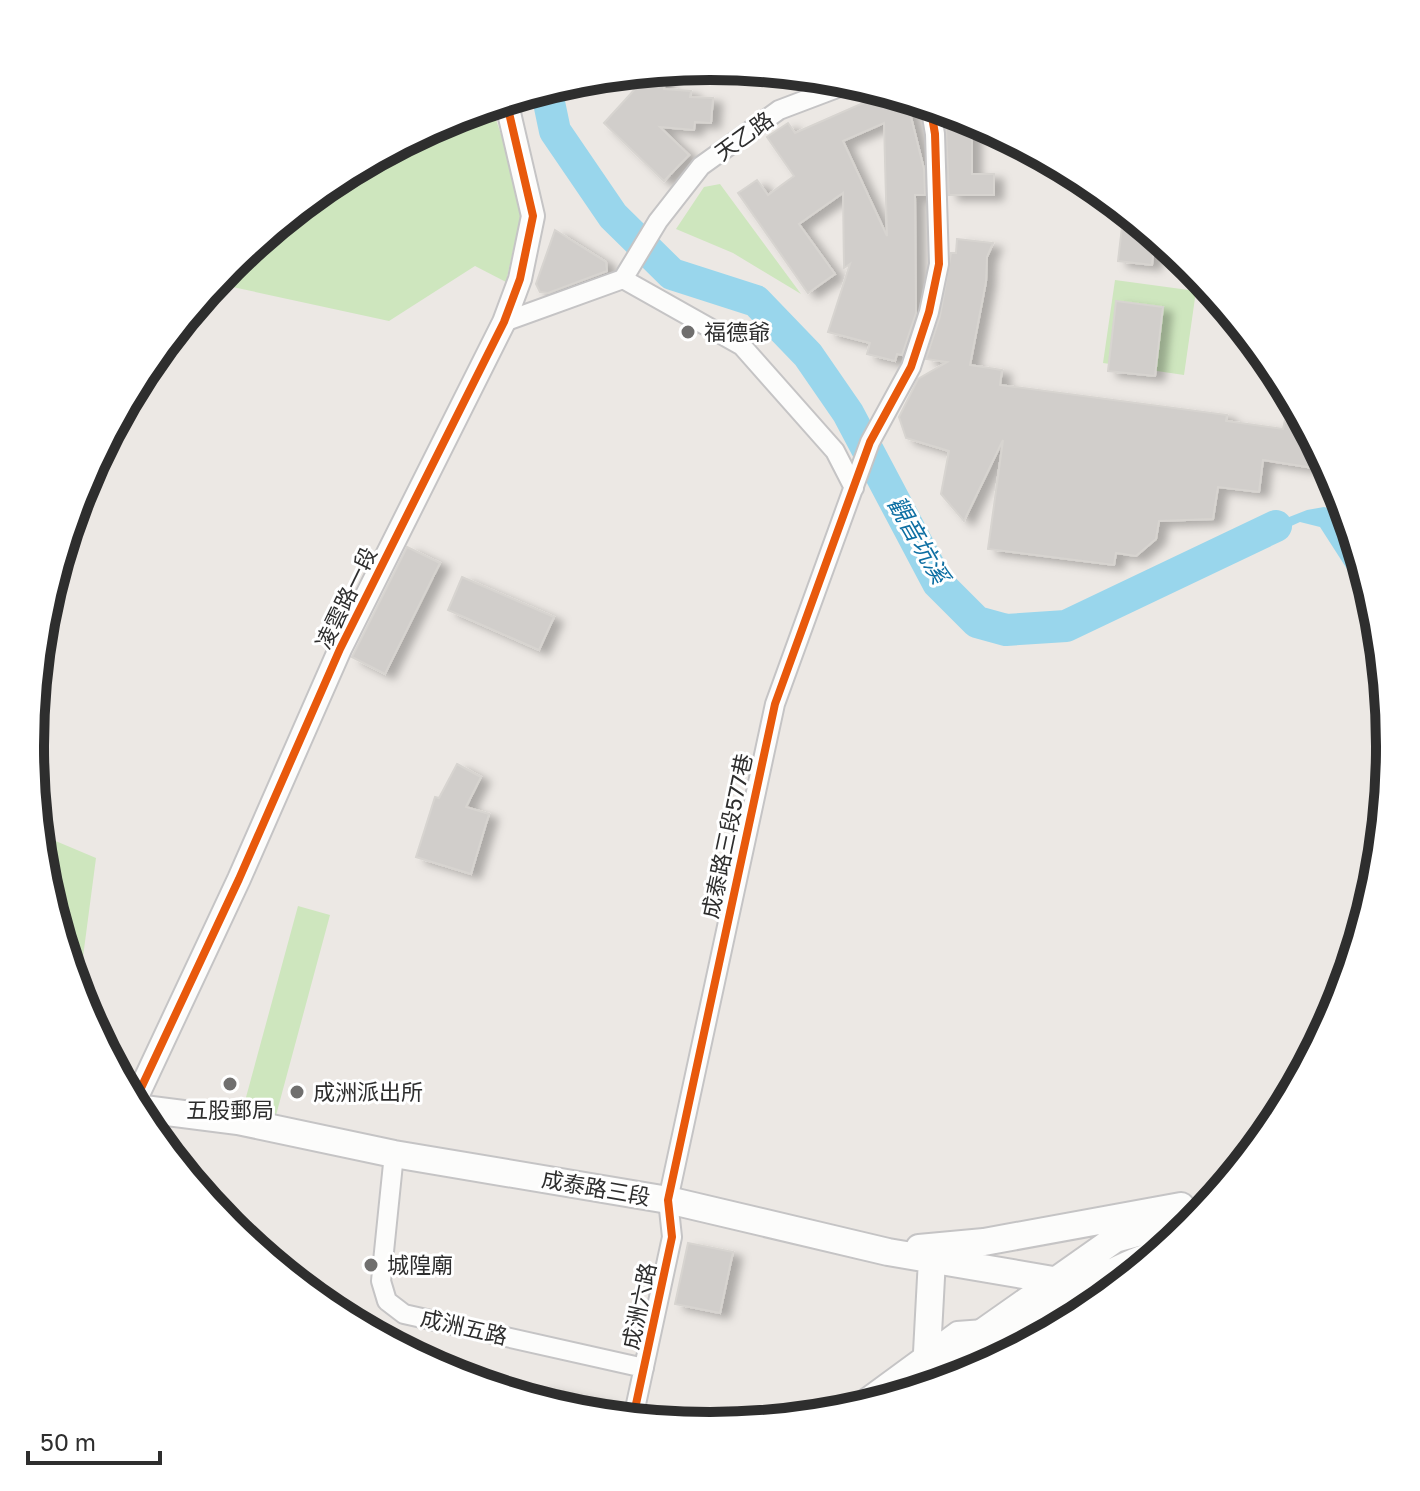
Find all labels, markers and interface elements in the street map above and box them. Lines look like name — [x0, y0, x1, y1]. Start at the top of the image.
street label: 天乙路 — [709, 105, 778, 166]
place label: 福德爺 — [704, 318, 770, 345]
marker: 福德爺 — [679, 323, 697, 341]
water label: 觀音坑溪 — [883, 490, 957, 591]
street label: 凌雲路一段 — [309, 542, 382, 653]
street label: 成泰路三段577巷 — [696, 751, 757, 921]
marker: 五股郵局 — [221, 1075, 239, 1093]
place label: 成洲派出所 — [313, 1078, 423, 1105]
marker: 成洲派出所 — [288, 1083, 306, 1101]
place label: 五股郵局 — [186, 1096, 274, 1123]
street label: 成泰路三段 — [540, 1165, 653, 1210]
place label: 城隍廟 — [387, 1251, 453, 1278]
marker: 城隍廟 — [362, 1256, 380, 1274]
street label: 成洲六路 — [616, 1260, 661, 1352]
street label: 成洲五路 — [418, 1303, 510, 1350]
scale bar — [28, 1415, 160, 1465]
text: 50 m — [40, 1427, 96, 1456]

